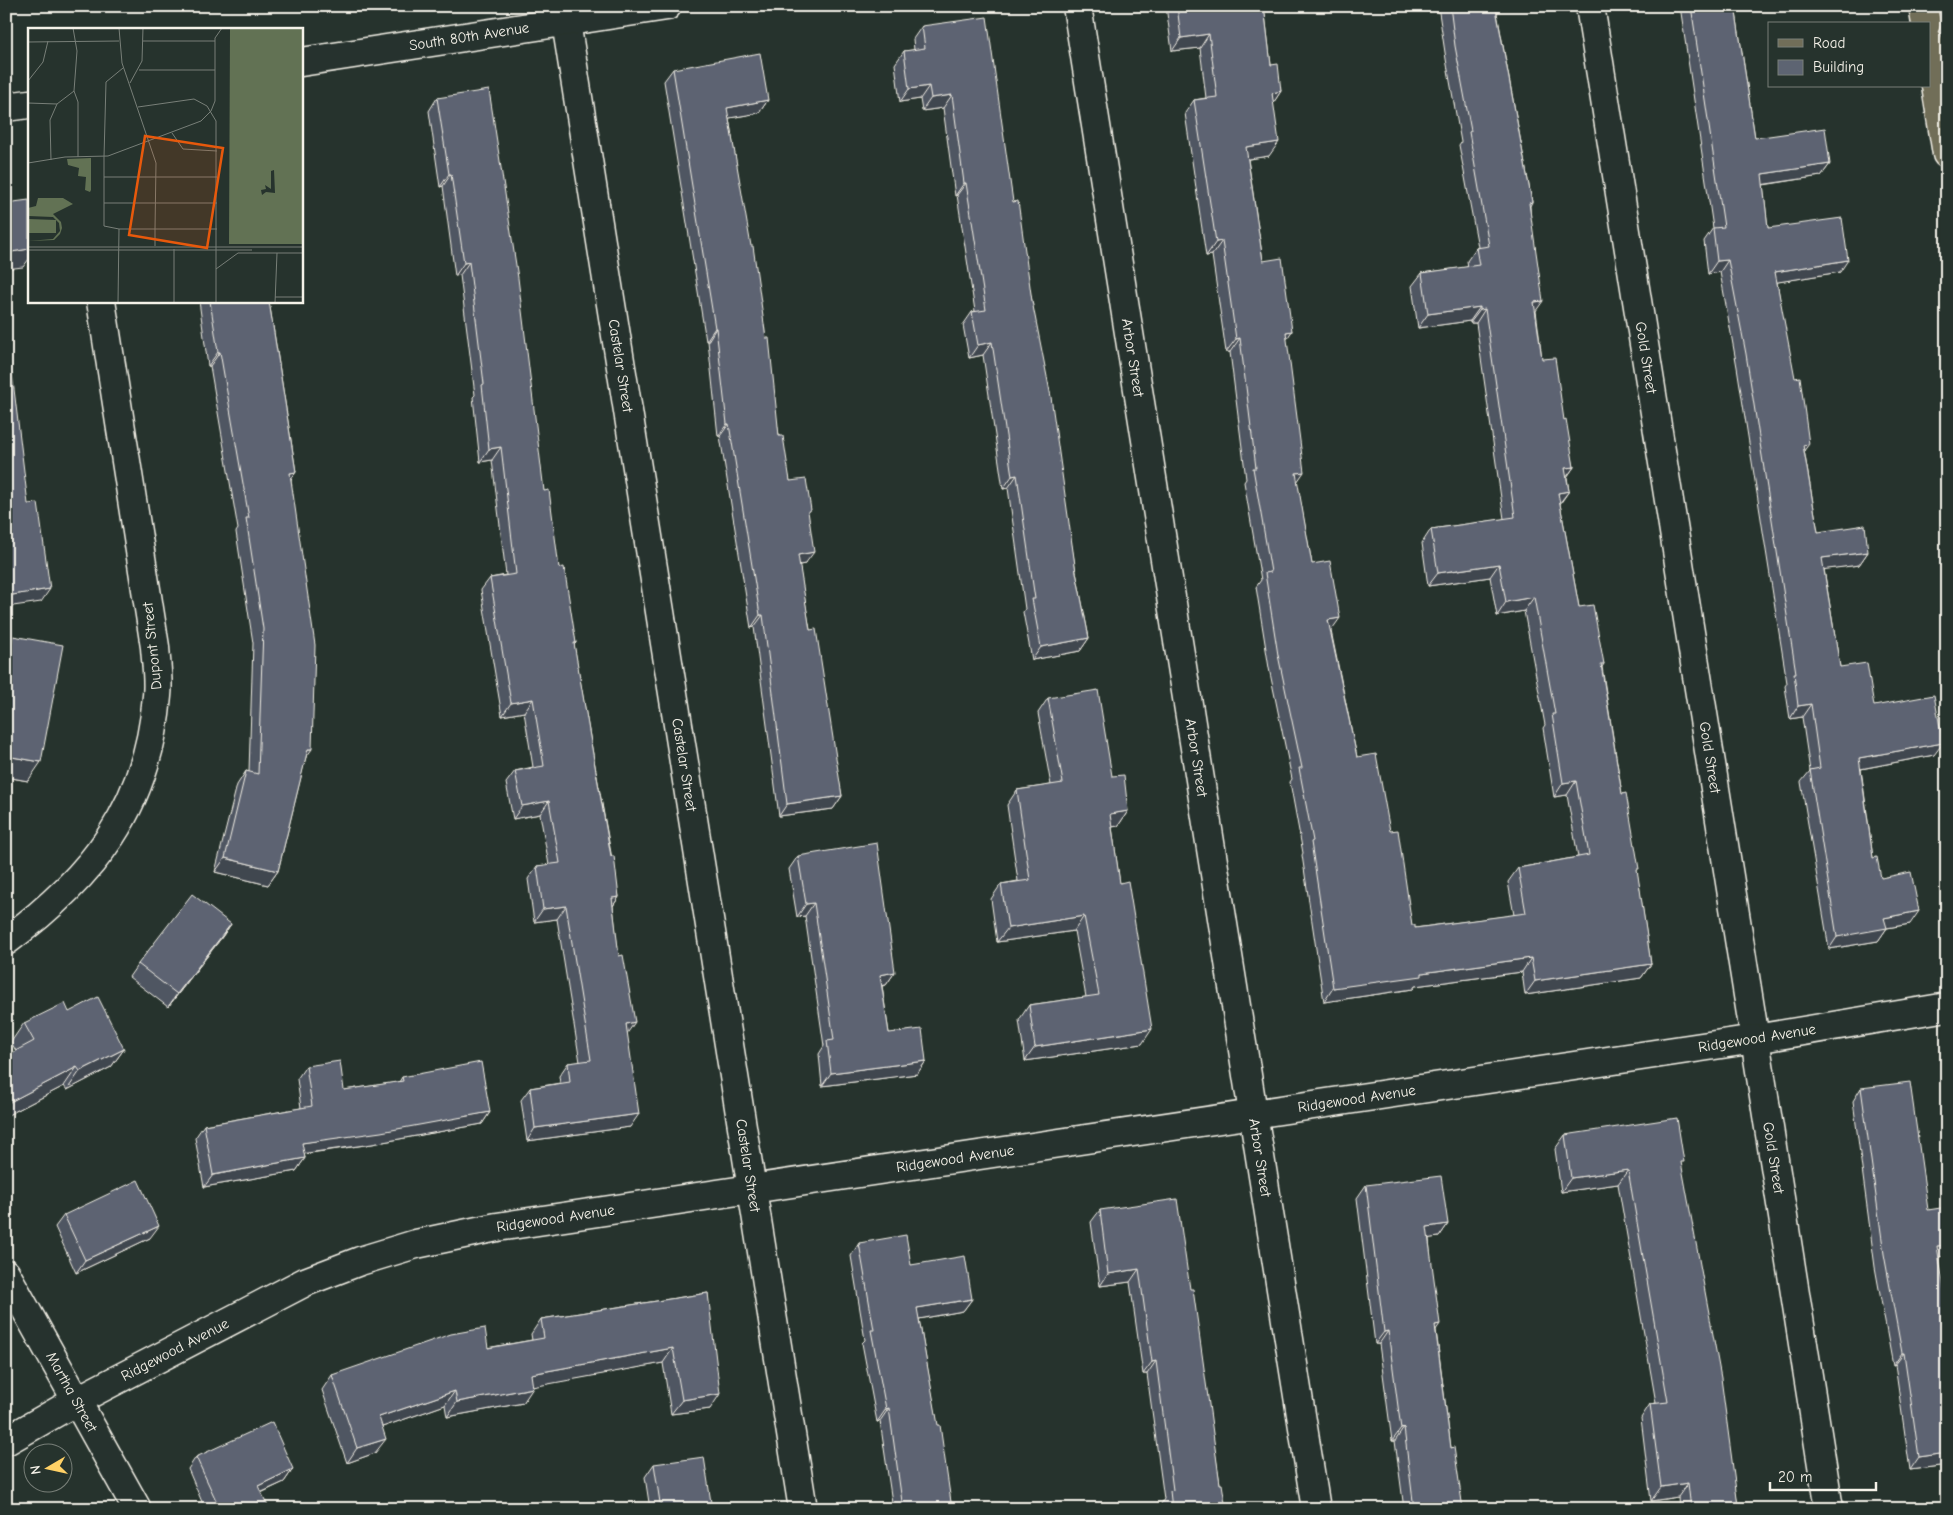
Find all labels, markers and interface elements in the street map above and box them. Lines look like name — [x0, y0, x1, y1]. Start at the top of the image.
street label: South 80th Avenue — [408, 18, 531, 54]
legend — [1768, 22, 1930, 88]
inset map — [28, 28, 302, 302]
text: Road — [1813, 34, 1845, 52]
text: Building — [1813, 58, 1864, 76]
street label: Arbor Street — [1118, 317, 1148, 399]
street label: Castelar Street — [604, 318, 637, 414]
street label: Gold Street — [1632, 320, 1661, 395]
street label: Dupont Street — [138, 601, 166, 691]
street label: Castelar Street — [668, 717, 701, 813]
street label: Arbor Street — [1181, 717, 1212, 799]
street label: Gold Street — [1695, 720, 1725, 795]
street label: Ridgewood Avenue — [1697, 1020, 1818, 1056]
street label: Ridgewood Avenue — [1296, 1081, 1417, 1116]
street label: Arbor Street — [1245, 1117, 1275, 1199]
street label: Castelar Street — [732, 1118, 765, 1214]
street label: Gold Street — [1759, 1120, 1788, 1196]
street label: Ridgewood Avenue — [895, 1141, 1016, 1176]
street label: Ridgewood Avenue — [495, 1200, 616, 1236]
street label: Ridgewood Avenue — [118, 1314, 232, 1385]
street label: Martha Street — [42, 1349, 102, 1436]
north arrow — [22, 1442, 72, 1492]
scale bar — [1770, 1460, 1877, 1492]
text: N — [27, 1464, 45, 1476]
text: 20 m — [1778, 1468, 1812, 1486]

